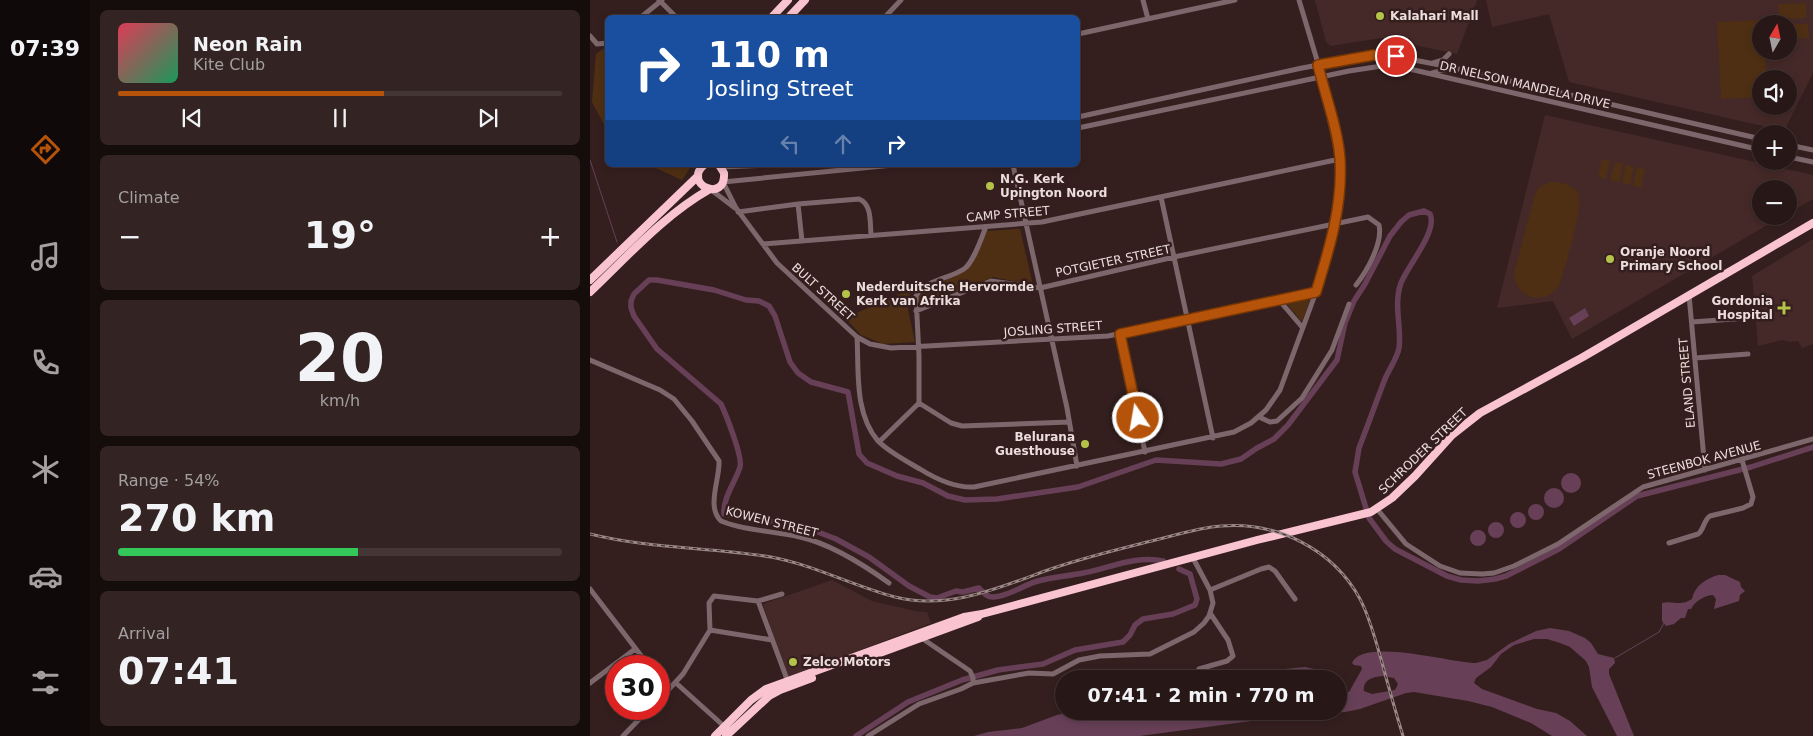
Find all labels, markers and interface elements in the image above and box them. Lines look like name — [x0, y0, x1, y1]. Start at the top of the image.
place label: Kalahari Mall — [1390, 9, 1479, 23]
marker: Kalahari Mall — [1374, 10, 1386, 22]
north arrow — [1752, 15, 1798, 60]
map controls — [1752, 15, 1797, 225]
text: Neon Rain — [193, 33, 302, 55]
icon: right — [625, 35, 690, 100]
text: 110 m — [708, 35, 830, 75]
pin — [1375, 35, 1417, 77]
text: 07:39 — [10, 36, 80, 61]
icon: arrive — [1382, 42, 1410, 70]
text: Kite Club — [193, 55, 265, 74]
street label: DR NELSON MANDELA DRIVE — [1438, 59, 1612, 111]
button: sound — [1752, 70, 1797, 115]
text: Josling Street — [708, 76, 853, 101]
icon: previous — [178, 104, 206, 132]
icon: pause — [326, 104, 354, 132]
icon: next — [474, 104, 502, 132]
button: + — [1752, 125, 1797, 170]
icon: left — [776, 130, 804, 158]
icon: ahead — [829, 130, 857, 158]
icon: right — [882, 130, 910, 158]
icon: directions — [28, 132, 63, 167]
place label: N.G. Kerk Upington Noord — [1000, 172, 1107, 200]
marker: N.G. Kerk Upington Noord — [984, 180, 996, 192]
button: − — [1752, 180, 1797, 225]
text: Climate — [118, 188, 180, 207]
street label: CAMP STREET — [966, 203, 1051, 225]
text: 19° — [304, 213, 376, 257]
text: − — [118, 220, 141, 253]
text: + — [539, 220, 562, 253]
icon: music — [28, 239, 63, 274]
street label: POTGIETER STREET — [1054, 242, 1172, 280]
place label: Oranje Noord Primary School — [1620, 245, 1722, 273]
marker: Oranje Noord Primary School — [1604, 253, 1616, 265]
street label: BULT STREET — [789, 260, 858, 324]
place label: Nederduitsche Hervormde Kerk van Afrika — [856, 280, 1034, 308]
marker: Nederduitsche Hervormde Kerk van Afrika — [840, 288, 852, 300]
place label: Gordonia Hospital — [1711, 294, 1773, 322]
marker: Gordonia Hospital — [1777, 301, 1791, 315]
street label: JOSLING STREET — [1002, 319, 1103, 339]
text: 20 — [295, 321, 385, 396]
street label: ELAND STREET — [1676, 337, 1698, 429]
icon: phone — [28, 345, 63, 380]
text: km/h — [320, 391, 360, 410]
position arrow — [1111, 391, 1163, 443]
street label: SCHRODER STREET — [1376, 405, 1471, 497]
place label: Belurana Guesthouse — [995, 430, 1075, 458]
marker: Belurana Guesthouse — [1079, 438, 1091, 450]
street label: STEENBOK AVENUE — [1646, 438, 1762, 482]
icon: climate — [28, 452, 63, 487]
text: Range · 54% — [118, 471, 220, 490]
text: 270 km — [118, 496, 275, 540]
street label: KOWEN STREET — [724, 504, 820, 540]
icon: car — [28, 559, 63, 594]
text: Arrival — [118, 624, 170, 643]
text: 07:41 — [118, 649, 239, 693]
speed limit sign: 30 — [605, 655, 670, 720]
place label: Zelco Motors — [803, 655, 891, 669]
marker: Zelco Motors — [787, 656, 799, 668]
icon: filters — [28, 665, 63, 700]
text: 07:41 · 2 min · 770 m — [1087, 684, 1315, 706]

